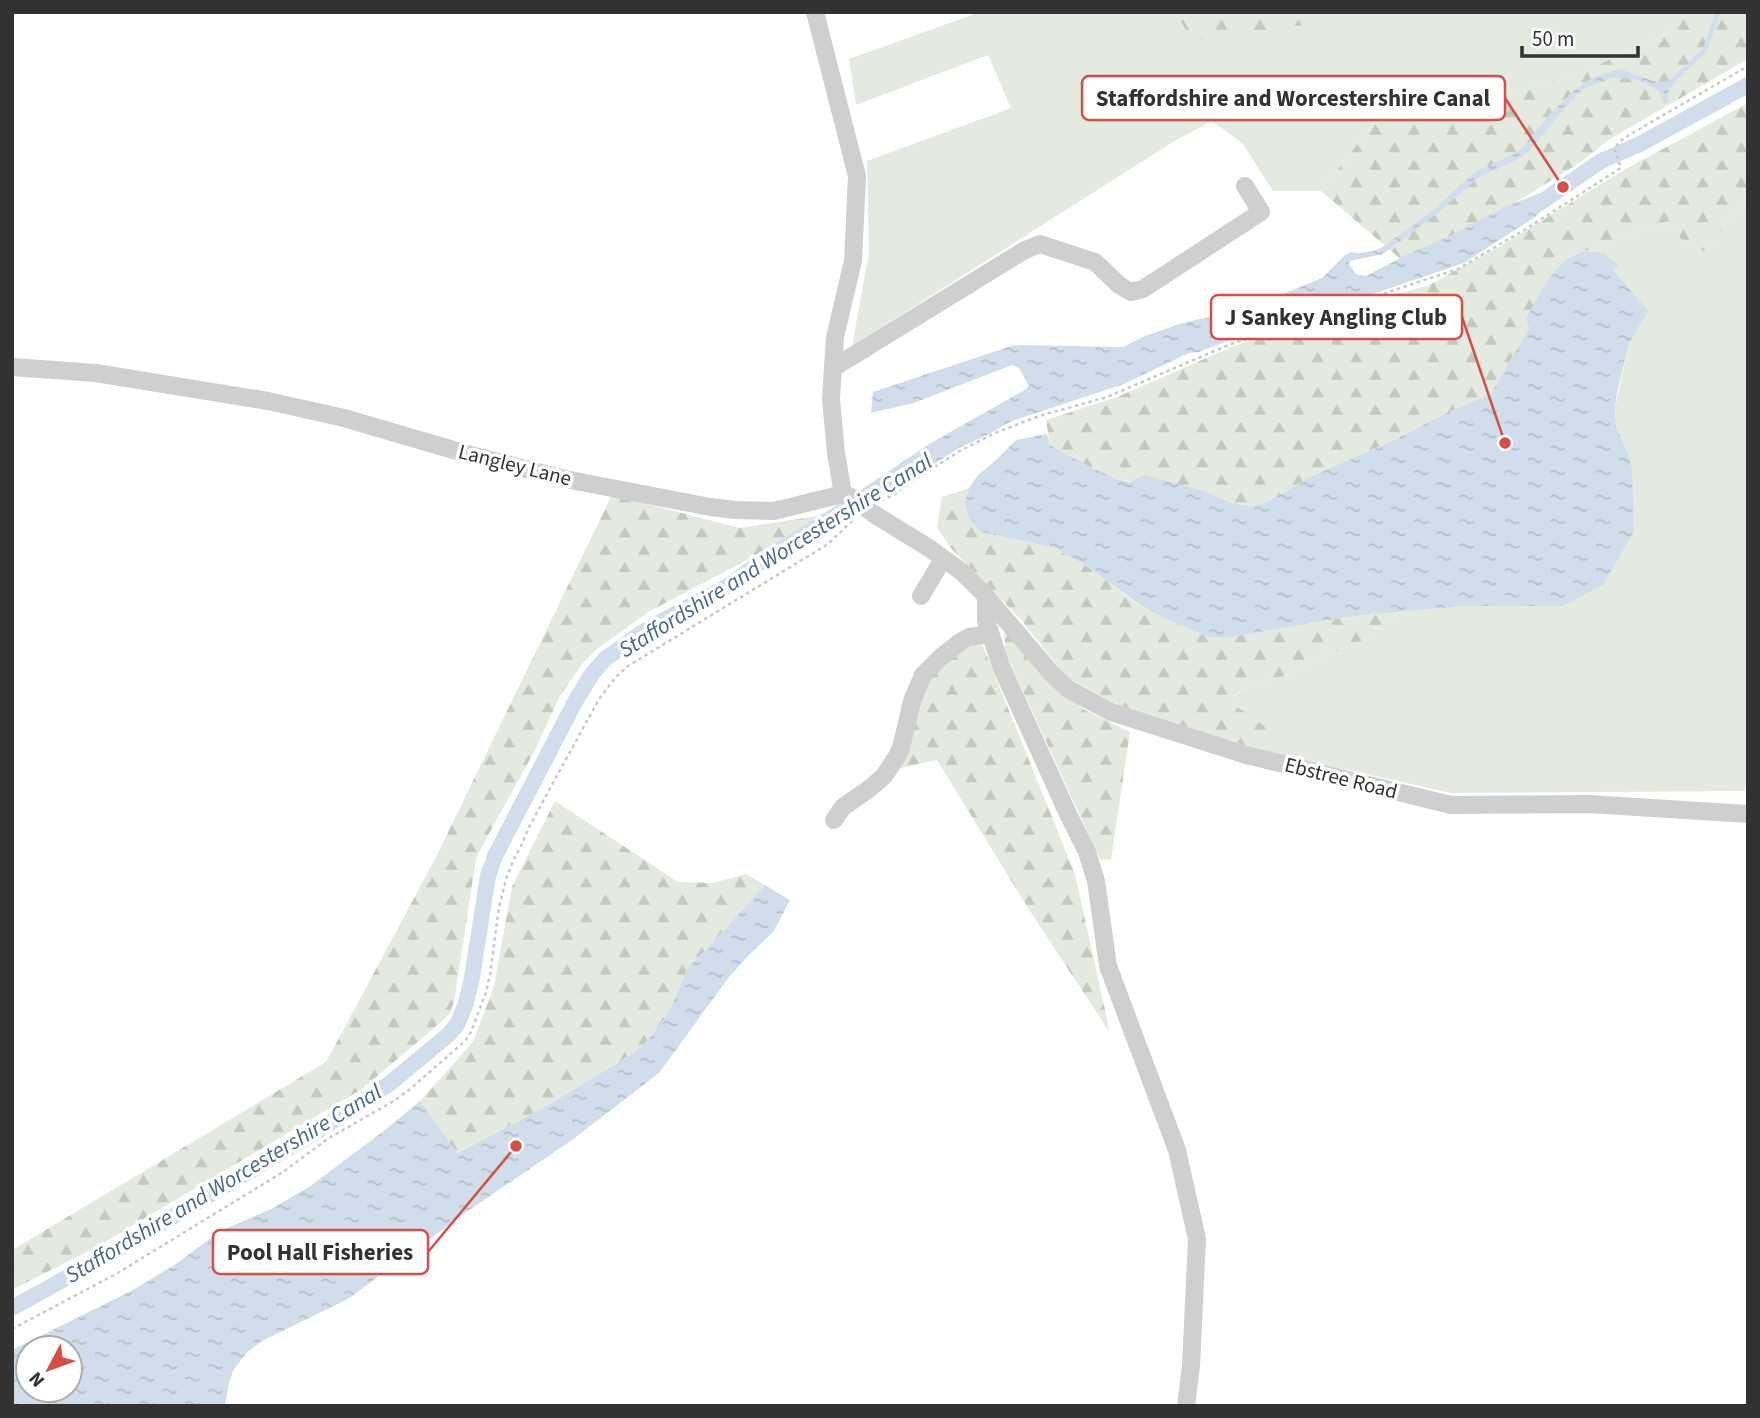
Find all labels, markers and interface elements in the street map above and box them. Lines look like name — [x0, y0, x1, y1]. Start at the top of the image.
scale bar — [1522, 14, 1638, 58]
text: 50 m — [1532, 24, 1574, 54]
callout: Staffordshire and Worcestershire Canal — [1082, 76, 1505, 120]
text: Staffordshire and Worcestershire Canal — [1096, 82, 1491, 115]
callout: J Sankey Angling Club — [1211, 295, 1462, 339]
text: J Sankey Angling Club — [1225, 301, 1447, 334]
street label: Langley Lane — [455, 436, 575, 494]
water label: Staffordshire and Worcestershire Canal — [612, 445, 939, 666]
street label: Ebstree Road — [1281, 749, 1401, 807]
water label: Staffordshire and Worcestershire Canal — [59, 1075, 388, 1291]
callout: Pool Hall Fisheries — [213, 1230, 428, 1274]
text: Pool Hall Fisheries — [227, 1236, 413, 1269]
north arrow — [14, 1334, 84, 1404]
text: N — [23, 1366, 52, 1393]

